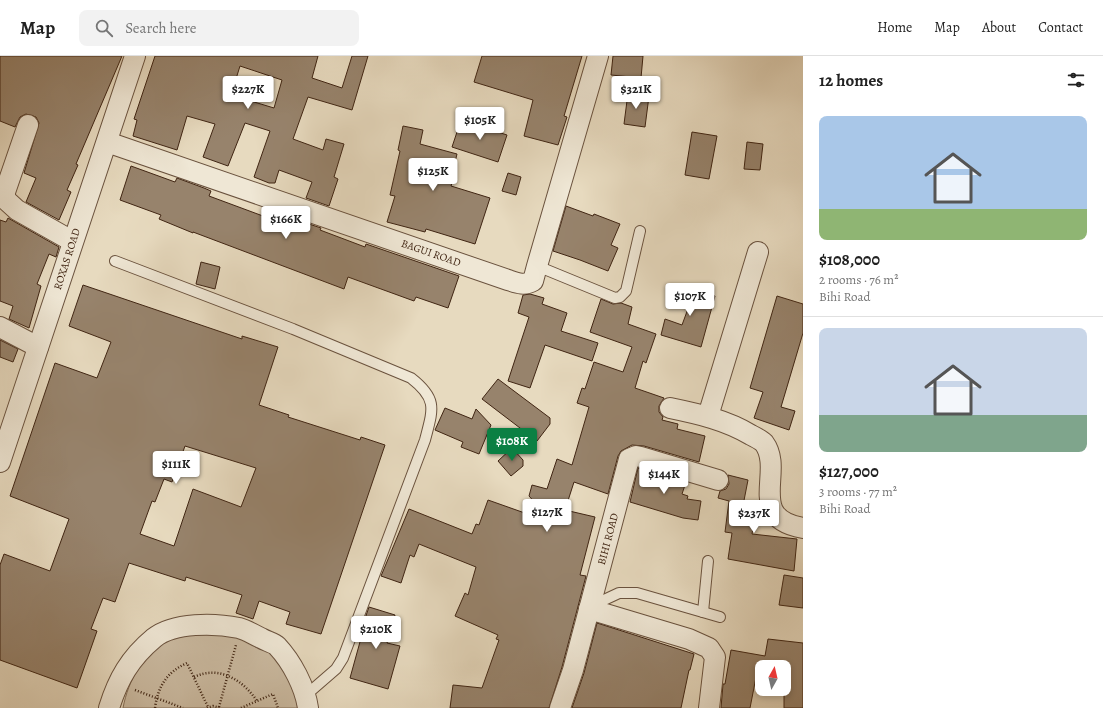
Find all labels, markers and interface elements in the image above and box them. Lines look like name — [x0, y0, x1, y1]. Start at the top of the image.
search box — [79, 10, 359, 46]
text: Map — [20, 15, 55, 41]
icon: search — [93, 17, 115, 39]
text: Search here — [125, 18, 197, 38]
text: Home — [877, 18, 912, 37]
text: Map — [934, 18, 960, 37]
text: About — [982, 18, 1016, 37]
text: Contact — [1038, 18, 1083, 37]
text: 12 homes — [819, 69, 883, 92]
icon: filters — [1065, 69, 1087, 91]
pin: $227K — [220, 76, 276, 110]
pin: $321K — [608, 76, 664, 110]
text: $227K — [232, 80, 264, 97]
text: $321K — [620, 80, 652, 97]
pin: $105K — [452, 107, 508, 141]
text: $105K — [464, 111, 496, 128]
icon: home — [917, 142, 989, 214]
pin: $125K — [405, 158, 461, 192]
text: $125K — [417, 162, 449, 179]
pin: $166K — [258, 206, 314, 240]
text: $166K — [270, 210, 302, 227]
street label: ROXAS ROAD — [50, 226, 84, 292]
street label: BAGUI ROAD — [399, 236, 463, 270]
text: $108,000 — [819, 248, 880, 271]
text: 2 rooms · 76 m² — [819, 271, 898, 288]
pin: $107K — [662, 283, 718, 317]
text: $107K — [674, 287, 706, 304]
text: Bihi Road — [819, 288, 871, 305]
icon: home — [917, 354, 989, 426]
pin: $108K — [484, 428, 540, 462]
text: $108K — [496, 432, 528, 449]
pin: $111K — [148, 451, 204, 485]
text: $111K — [162, 455, 190, 472]
text: $127,000 — [819, 460, 879, 483]
pin: $144K — [636, 461, 692, 495]
text: $144K — [648, 465, 680, 482]
text: 3 rooms · 77 m² — [819, 483, 897, 500]
pin: $127K — [519, 499, 575, 533]
pin: $237K — [726, 500, 782, 534]
text: Bihi Road — [819, 500, 871, 517]
text: $127K — [531, 503, 563, 520]
text: $237K — [738, 504, 770, 521]
street label: BIHI ROAD — [594, 511, 622, 567]
pin: $210K — [348, 616, 404, 650]
text: $210K — [360, 620, 392, 637]
north arrow — [755, 660, 791, 696]
map controls — [755, 660, 791, 696]

